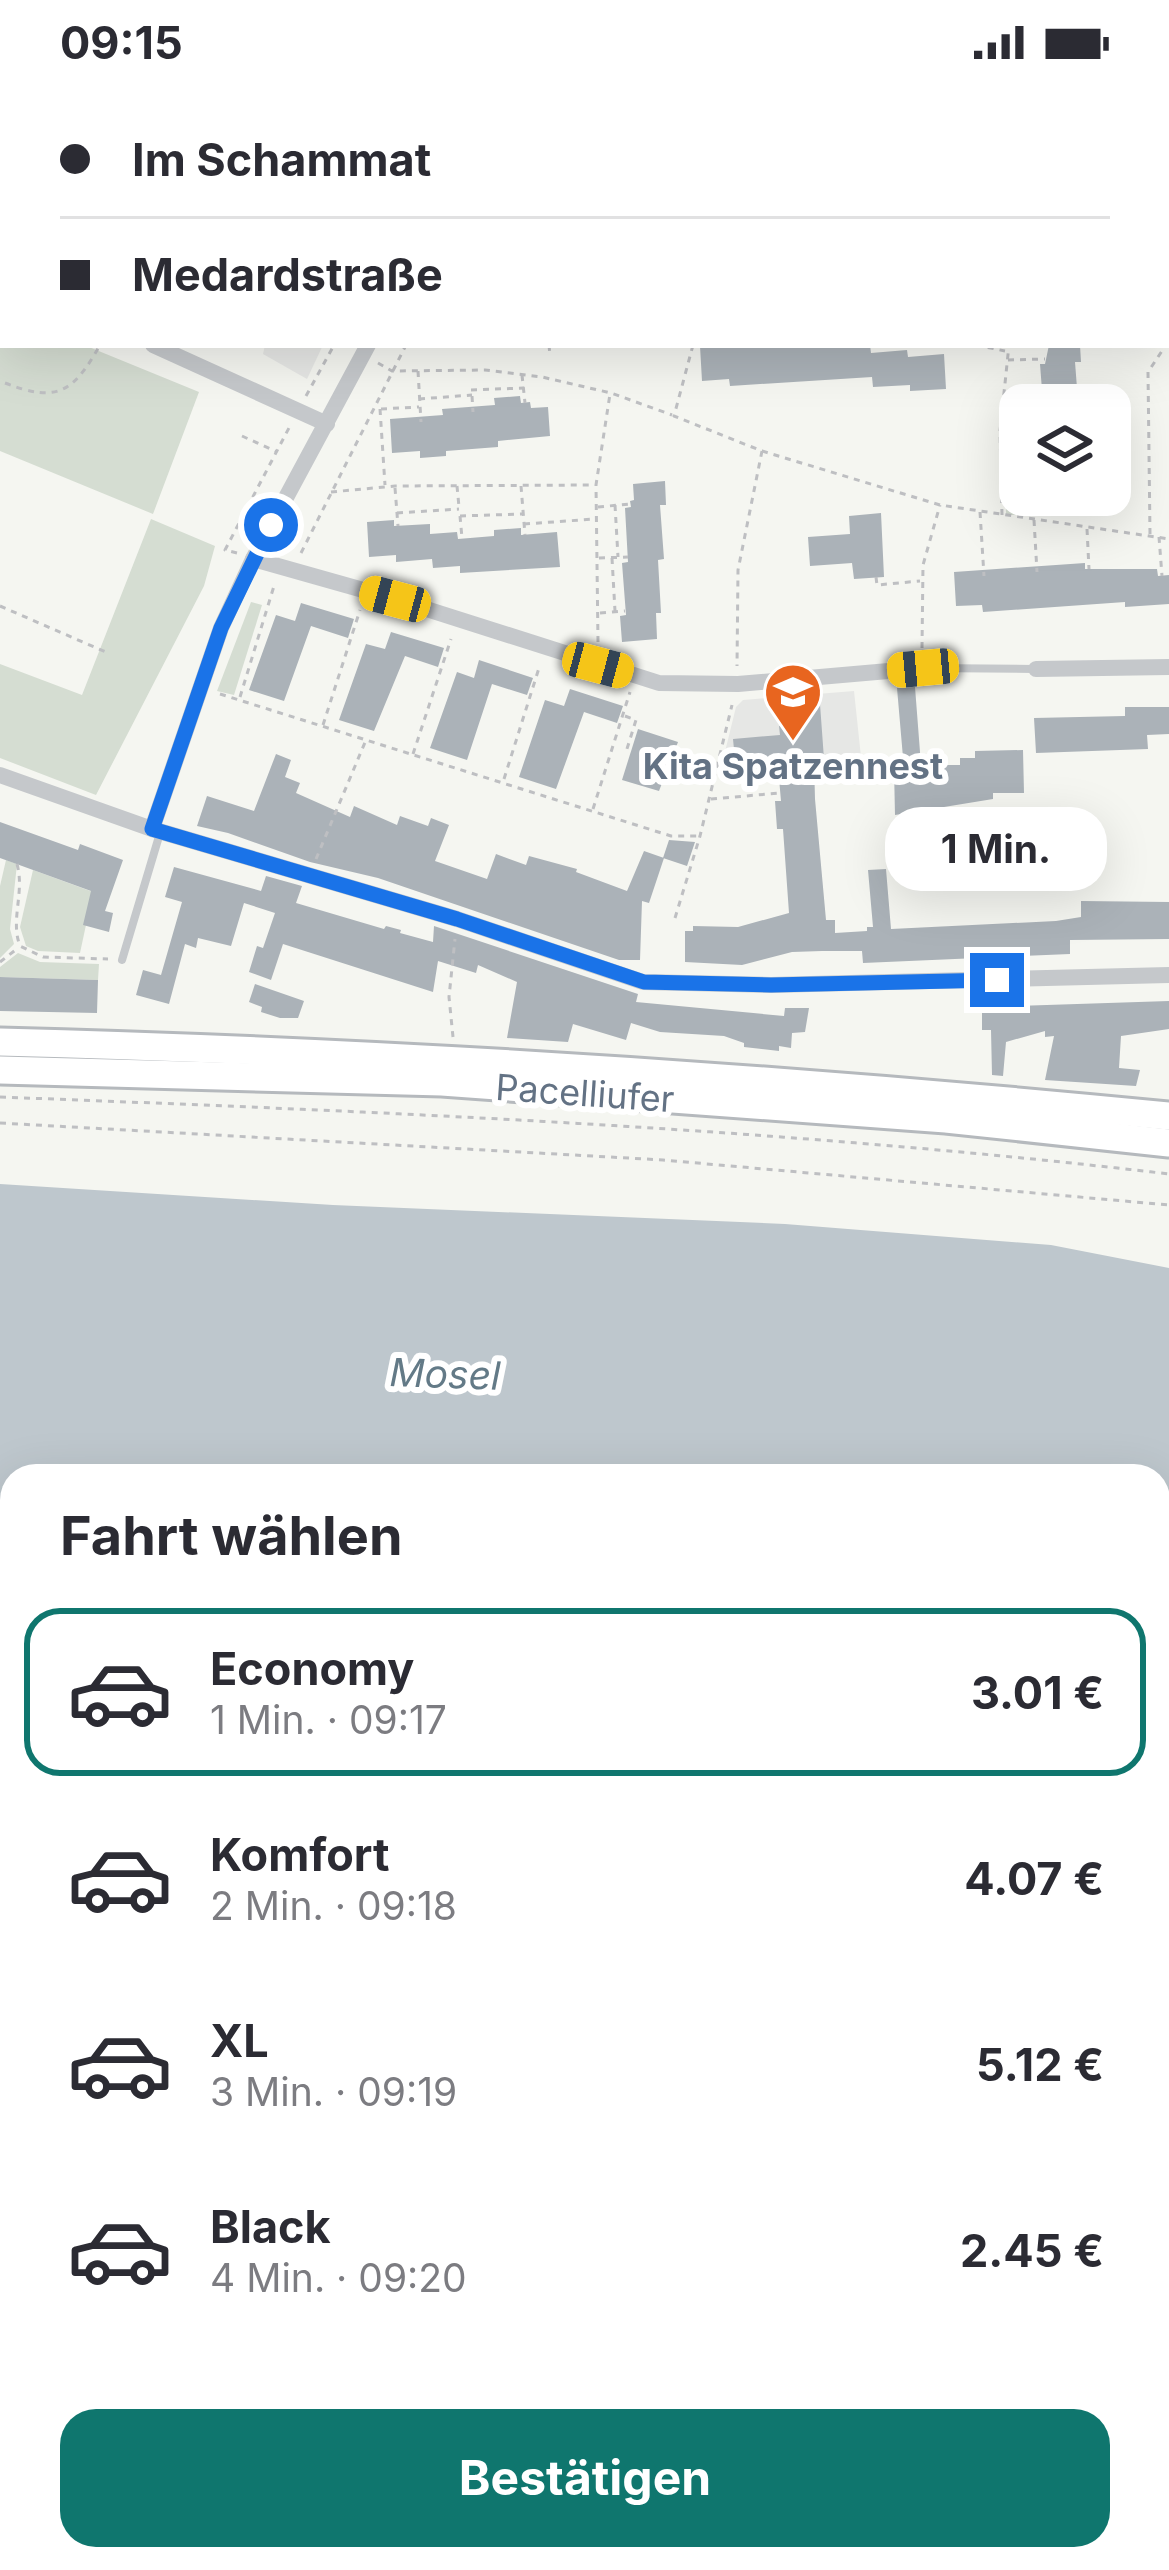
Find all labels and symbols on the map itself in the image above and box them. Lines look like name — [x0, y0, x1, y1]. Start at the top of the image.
route start — [244, 498, 298, 552]
car — [356, 572, 434, 626]
car — [559, 638, 637, 692]
car — [886, 647, 960, 689]
school or university icon: Kita Spatzennest — [762, 661, 824, 743]
place label: Kita Spatzennest — [643, 744, 943, 788]
callout: 1 Min. — [886, 806, 1108, 890]
route end — [970, 953, 1024, 1007]
street label: Pacelliufer — [494, 1065, 676, 1121]
water label: Mosel — [389, 1348, 502, 1399]

